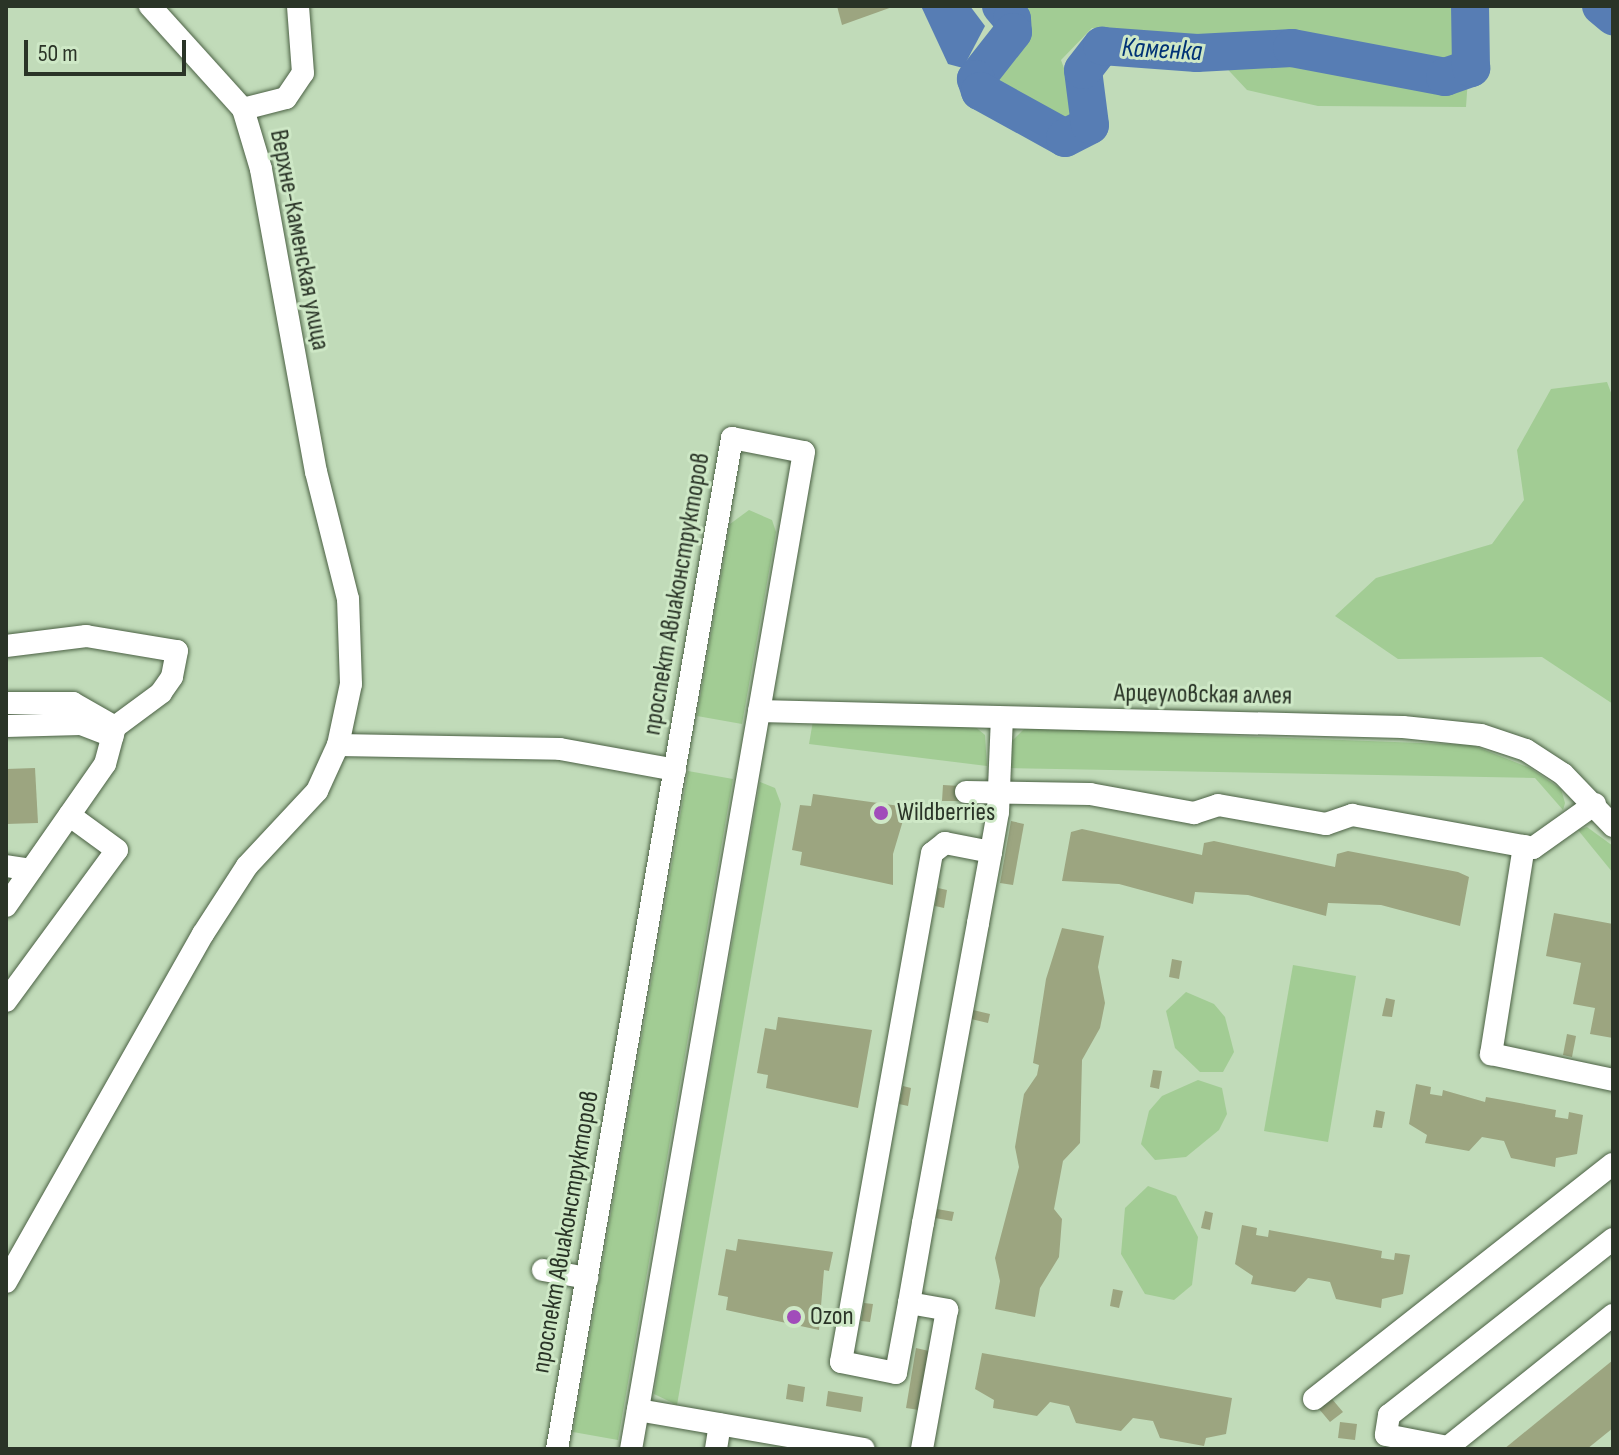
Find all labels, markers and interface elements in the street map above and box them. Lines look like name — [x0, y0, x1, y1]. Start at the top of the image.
scale bar — [28, 24, 190, 74]
water label: Каменка — [1121, 31, 1203, 69]
text: 50 m — [38, 39, 78, 68]
street label: Верхне-Каменская улица — [262, 127, 336, 353]
street label: проспект Авиаконструкторов — [637, 450, 717, 738]
street label: Арцеуловская аллея — [1114, 678, 1292, 712]
place label: Wildberries — [897, 797, 995, 829]
marker: Wildberries — [872, 804, 890, 822]
street label: проспект Авиаконструкторов — [526, 1088, 606, 1376]
place label: Ozon — [810, 1301, 854, 1333]
marker: Ozon — [785, 1308, 803, 1326]

